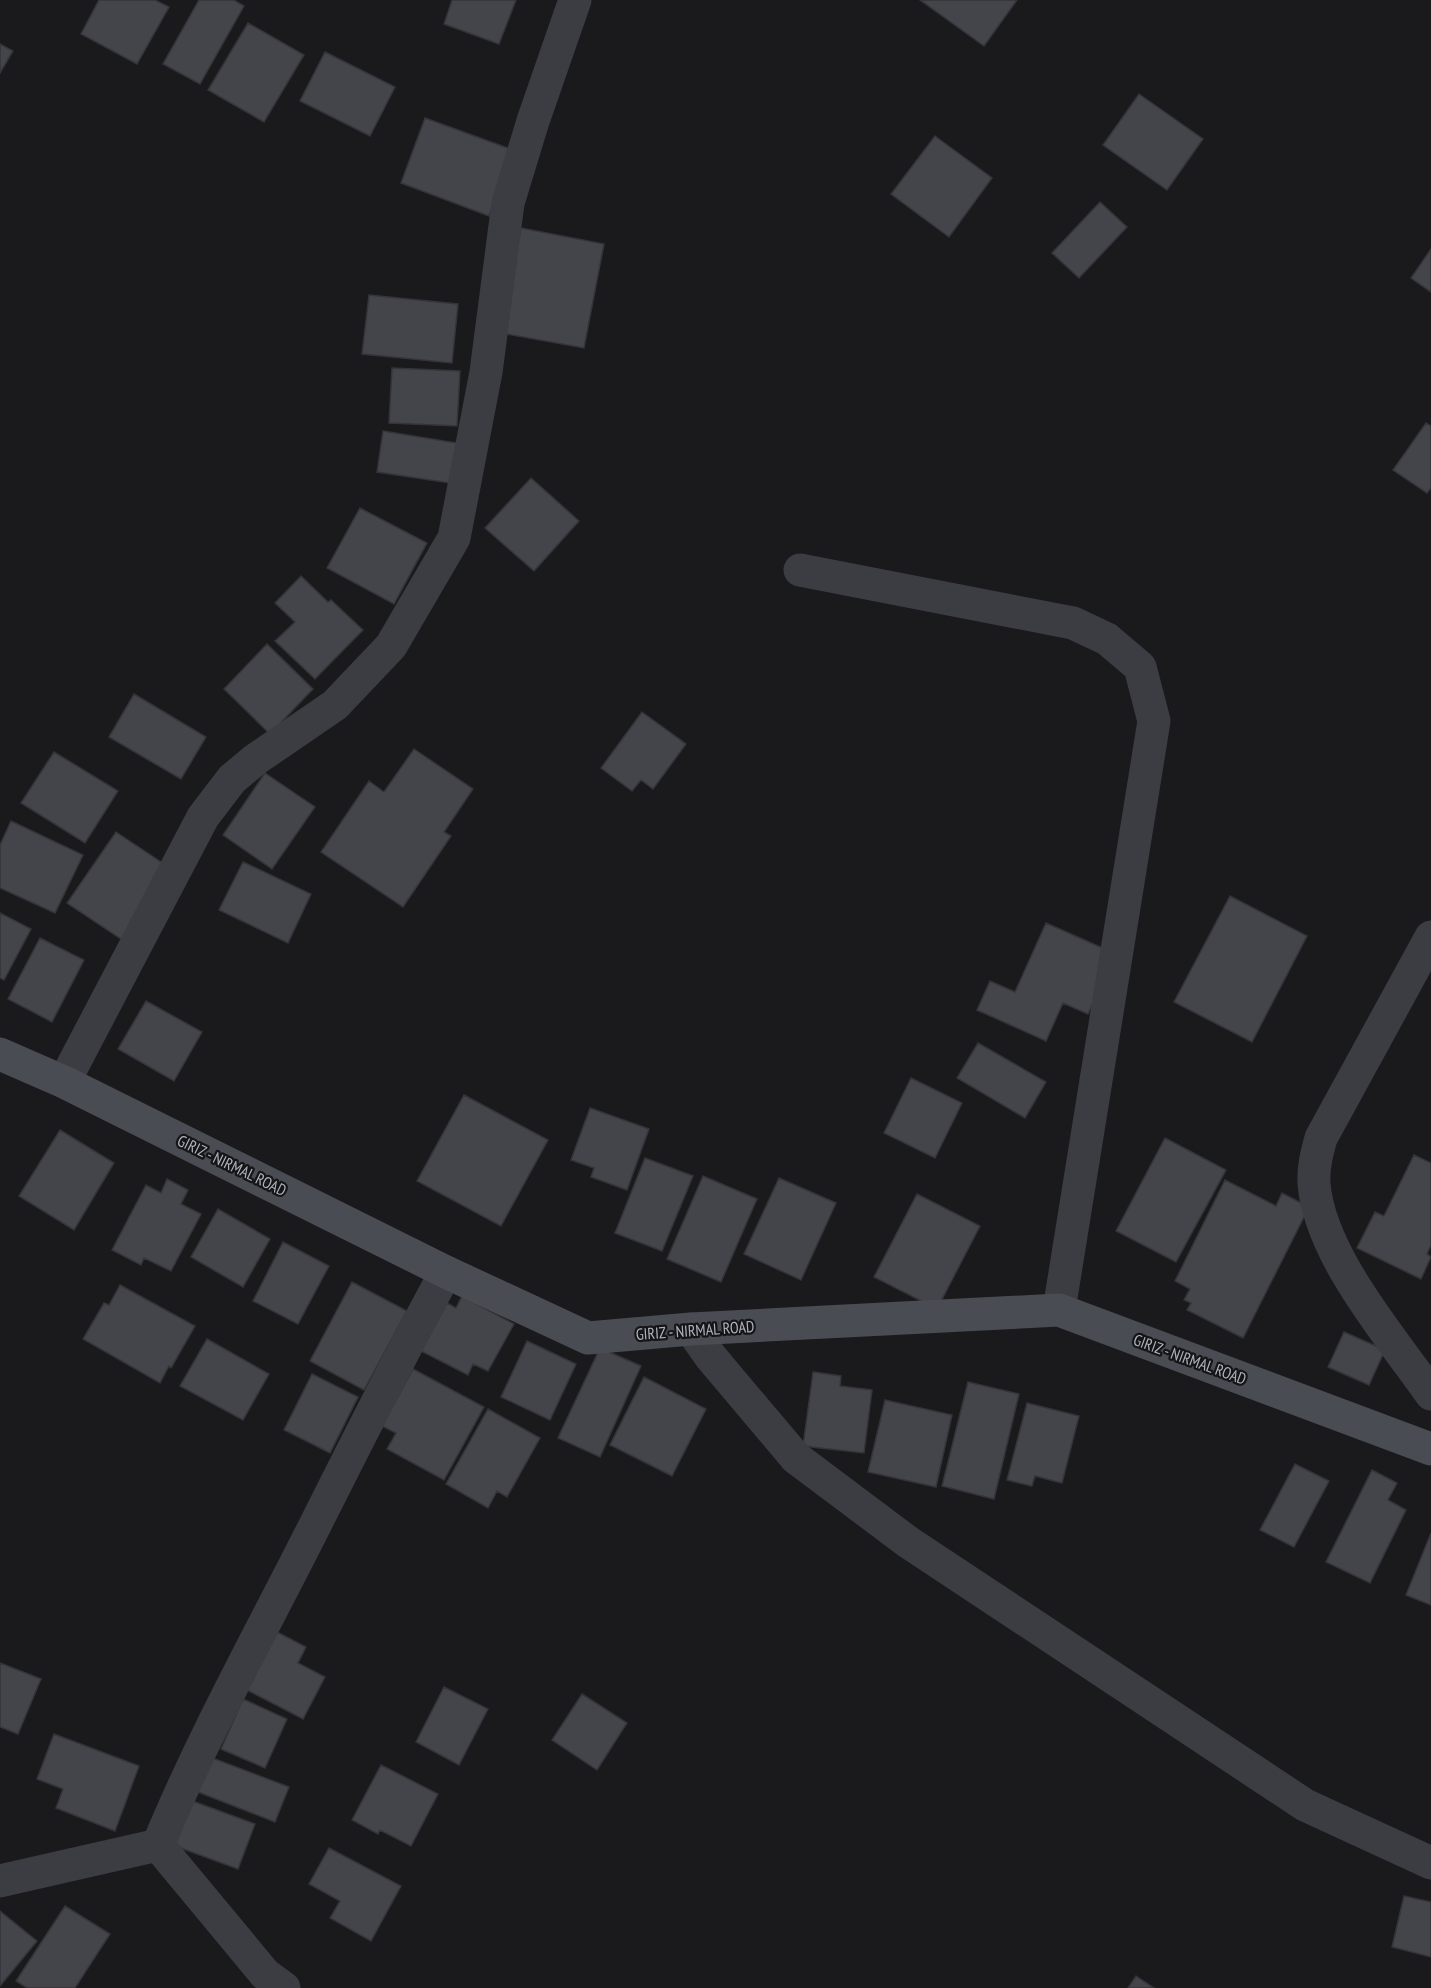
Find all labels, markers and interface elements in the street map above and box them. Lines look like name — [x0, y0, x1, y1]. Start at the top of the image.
street label: GIRIZ - NIRMAL ROAD — [174, 1130, 290, 1200]
street label: GIRIZ - NIRMAL ROAD — [635, 1316, 755, 1344]
street label: GIRIZ - NIRMAL ROAD — [1131, 1329, 1249, 1389]

